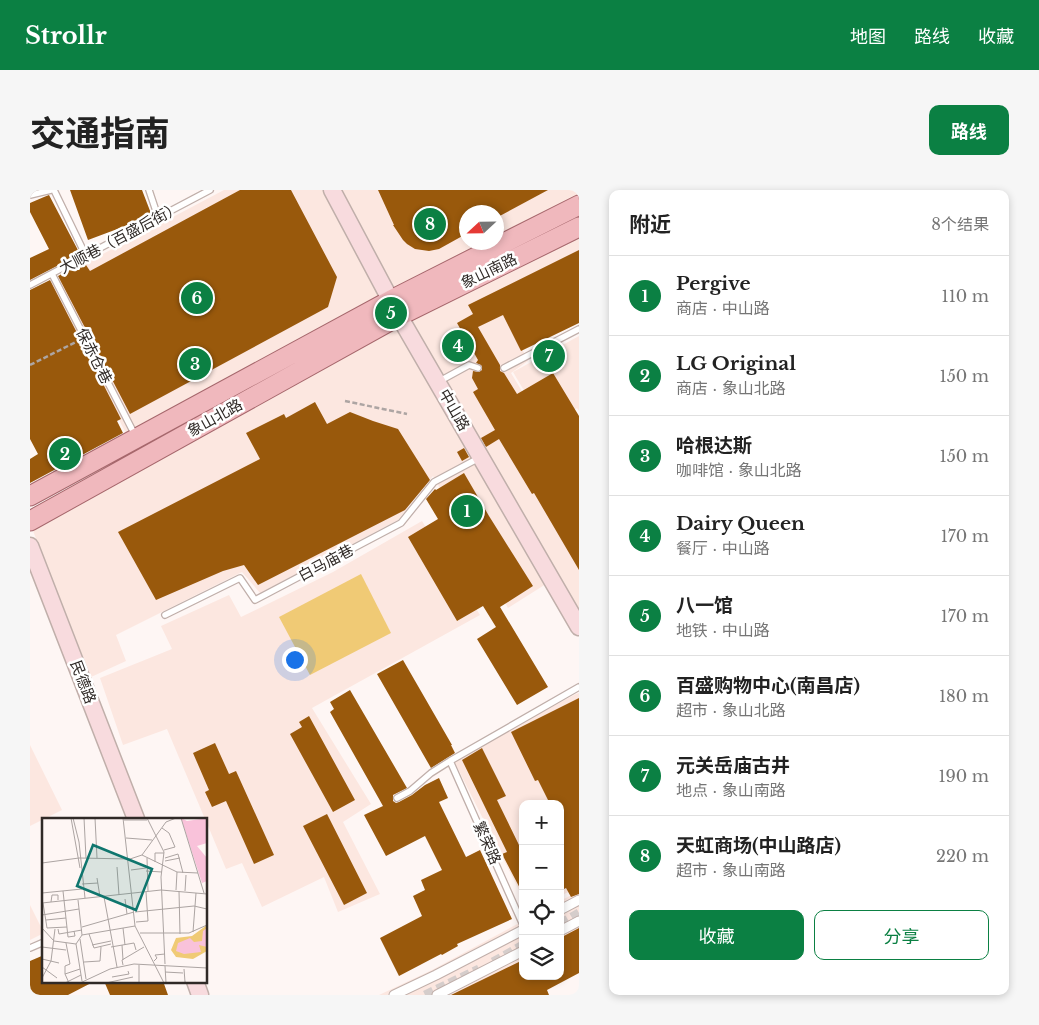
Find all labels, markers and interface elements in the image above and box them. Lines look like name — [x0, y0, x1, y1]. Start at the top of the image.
text: Strollr — [25, 21, 107, 50]
text: 地图 — [850, 26, 886, 48]
text: 路线 — [914, 26, 950, 48]
text: 收藏 — [978, 26, 1014, 48]
button: 路线 — [929, 105, 1009, 155]
text: 交通指南 — [30, 112, 170, 155]
street label: 大顺巷（百盛后街） — [56, 197, 184, 278]
pin: 8 — [414, 205, 446, 243]
north arrow — [459, 205, 504, 250]
text: 附近 — [629, 212, 671, 238]
text: 8个结果 — [931, 214, 989, 234]
street label: 象山南路 — [458, 249, 520, 292]
text: Pergive — [676, 272, 751, 295]
pin: 6 — [181, 279, 213, 317]
text: 1 — [642, 286, 648, 306]
text: 110 m — [942, 286, 989, 306]
pin: 5 — [375, 294, 407, 332]
text: 商店 · 中山路 — [676, 298, 770, 318]
street label: 保赤仓巷 — [72, 325, 117, 387]
pin: 4 — [442, 327, 474, 365]
pin: 7 — [533, 337, 565, 375]
pin: 3 — [179, 345, 211, 383]
text: LG Original — [676, 352, 796, 375]
text: 2 — [640, 366, 650, 386]
text: 150 m — [940, 366, 989, 386]
text: 商店 · 象山北路 — [676, 378, 786, 398]
street label: 中山路 — [435, 386, 474, 434]
street label: 象山北路 — [184, 395, 246, 440]
text: 哈根达斯 — [676, 434, 752, 457]
pin: 2 — [49, 435, 81, 473]
text: 3 — [640, 446, 650, 466]
text: 150 m — [940, 446, 989, 466]
text: 咖啡馆 · 象山北路 — [676, 460, 802, 480]
pin: 1 — [451, 492, 483, 530]
text: Dairy Queen — [676, 512, 805, 535]
text: 4 — [640, 526, 650, 546]
text: 170 m — [941, 526, 989, 546]
text: 餐厅 · 中山路 — [676, 538, 770, 558]
street label: 白马庙巷 — [295, 540, 357, 585]
text: 八一馆 — [676, 594, 733, 617]
text: 5 — [640, 606, 650, 626]
text: 170 m — [941, 606, 989, 626]
text: 地铁 · 中山路 — [676, 620, 770, 640]
your location — [282, 647, 308, 673]
street label: 民德路 — [67, 657, 100, 706]
text: 百盛购物中心(南昌店) — [676, 674, 860, 697]
text: 6 — [640, 686, 650, 706]
text: 180 m — [939, 686, 989, 706]
text: 超市 · 象山北路 — [676, 700, 786, 720]
text: 元关岳庙古井 — [676, 754, 790, 777]
text: 7 — [641, 766, 649, 786]
text: 190 m — [938, 766, 989, 786]
text: 地点 · 象山南路 — [676, 780, 786, 800]
map controls — [519, 800, 564, 980]
button: + — [519, 800, 564, 845]
inset map — [42, 818, 208, 982]
street label: 繁荣路 — [470, 818, 505, 867]
text: 天虹商场(中山路店) — [676, 834, 841, 857]
button: − — [519, 845, 564, 890]
text: 8 — [640, 846, 650, 866]
text: 220 m — [936, 846, 989, 866]
text: 超市 · 象山南路 — [676, 860, 786, 880]
button: locate — [519, 890, 564, 935]
button: 收藏 — [629, 910, 804, 960]
button: 分享 — [814, 910, 989, 960]
button: layers — [519, 935, 564, 980]

